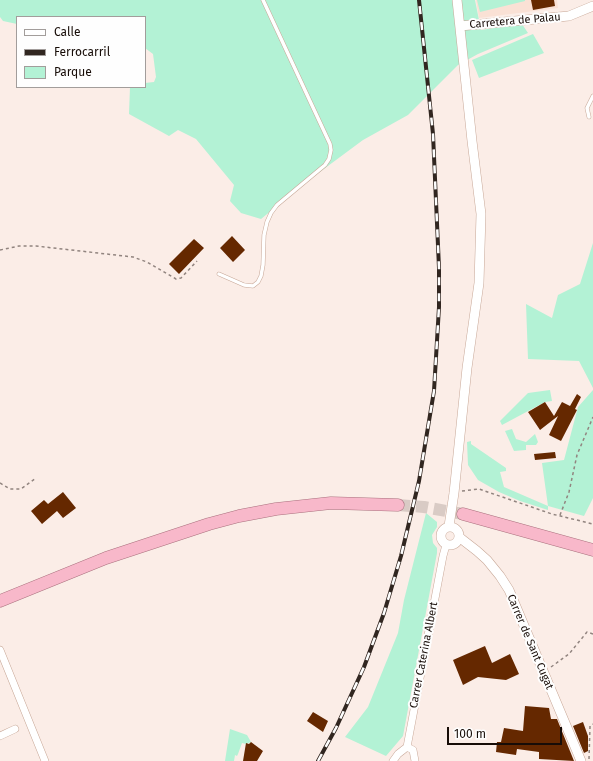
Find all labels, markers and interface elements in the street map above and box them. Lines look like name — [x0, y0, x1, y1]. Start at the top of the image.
street label: Carretera de Palau — [469, 10, 561, 32]
legend — [16, 16, 146, 88]
text: Calle — [54, 25, 81, 39]
text: Ferrocarril — [54, 45, 110, 59]
text: Parque — [54, 65, 92, 79]
street label: Carrer de Sant Cugat — [504, 592, 556, 692]
street label: Carrer Caterina Albert — [407, 601, 441, 709]
scale bar — [449, 719, 564, 745]
text: 100 m — [454, 727, 486, 741]

